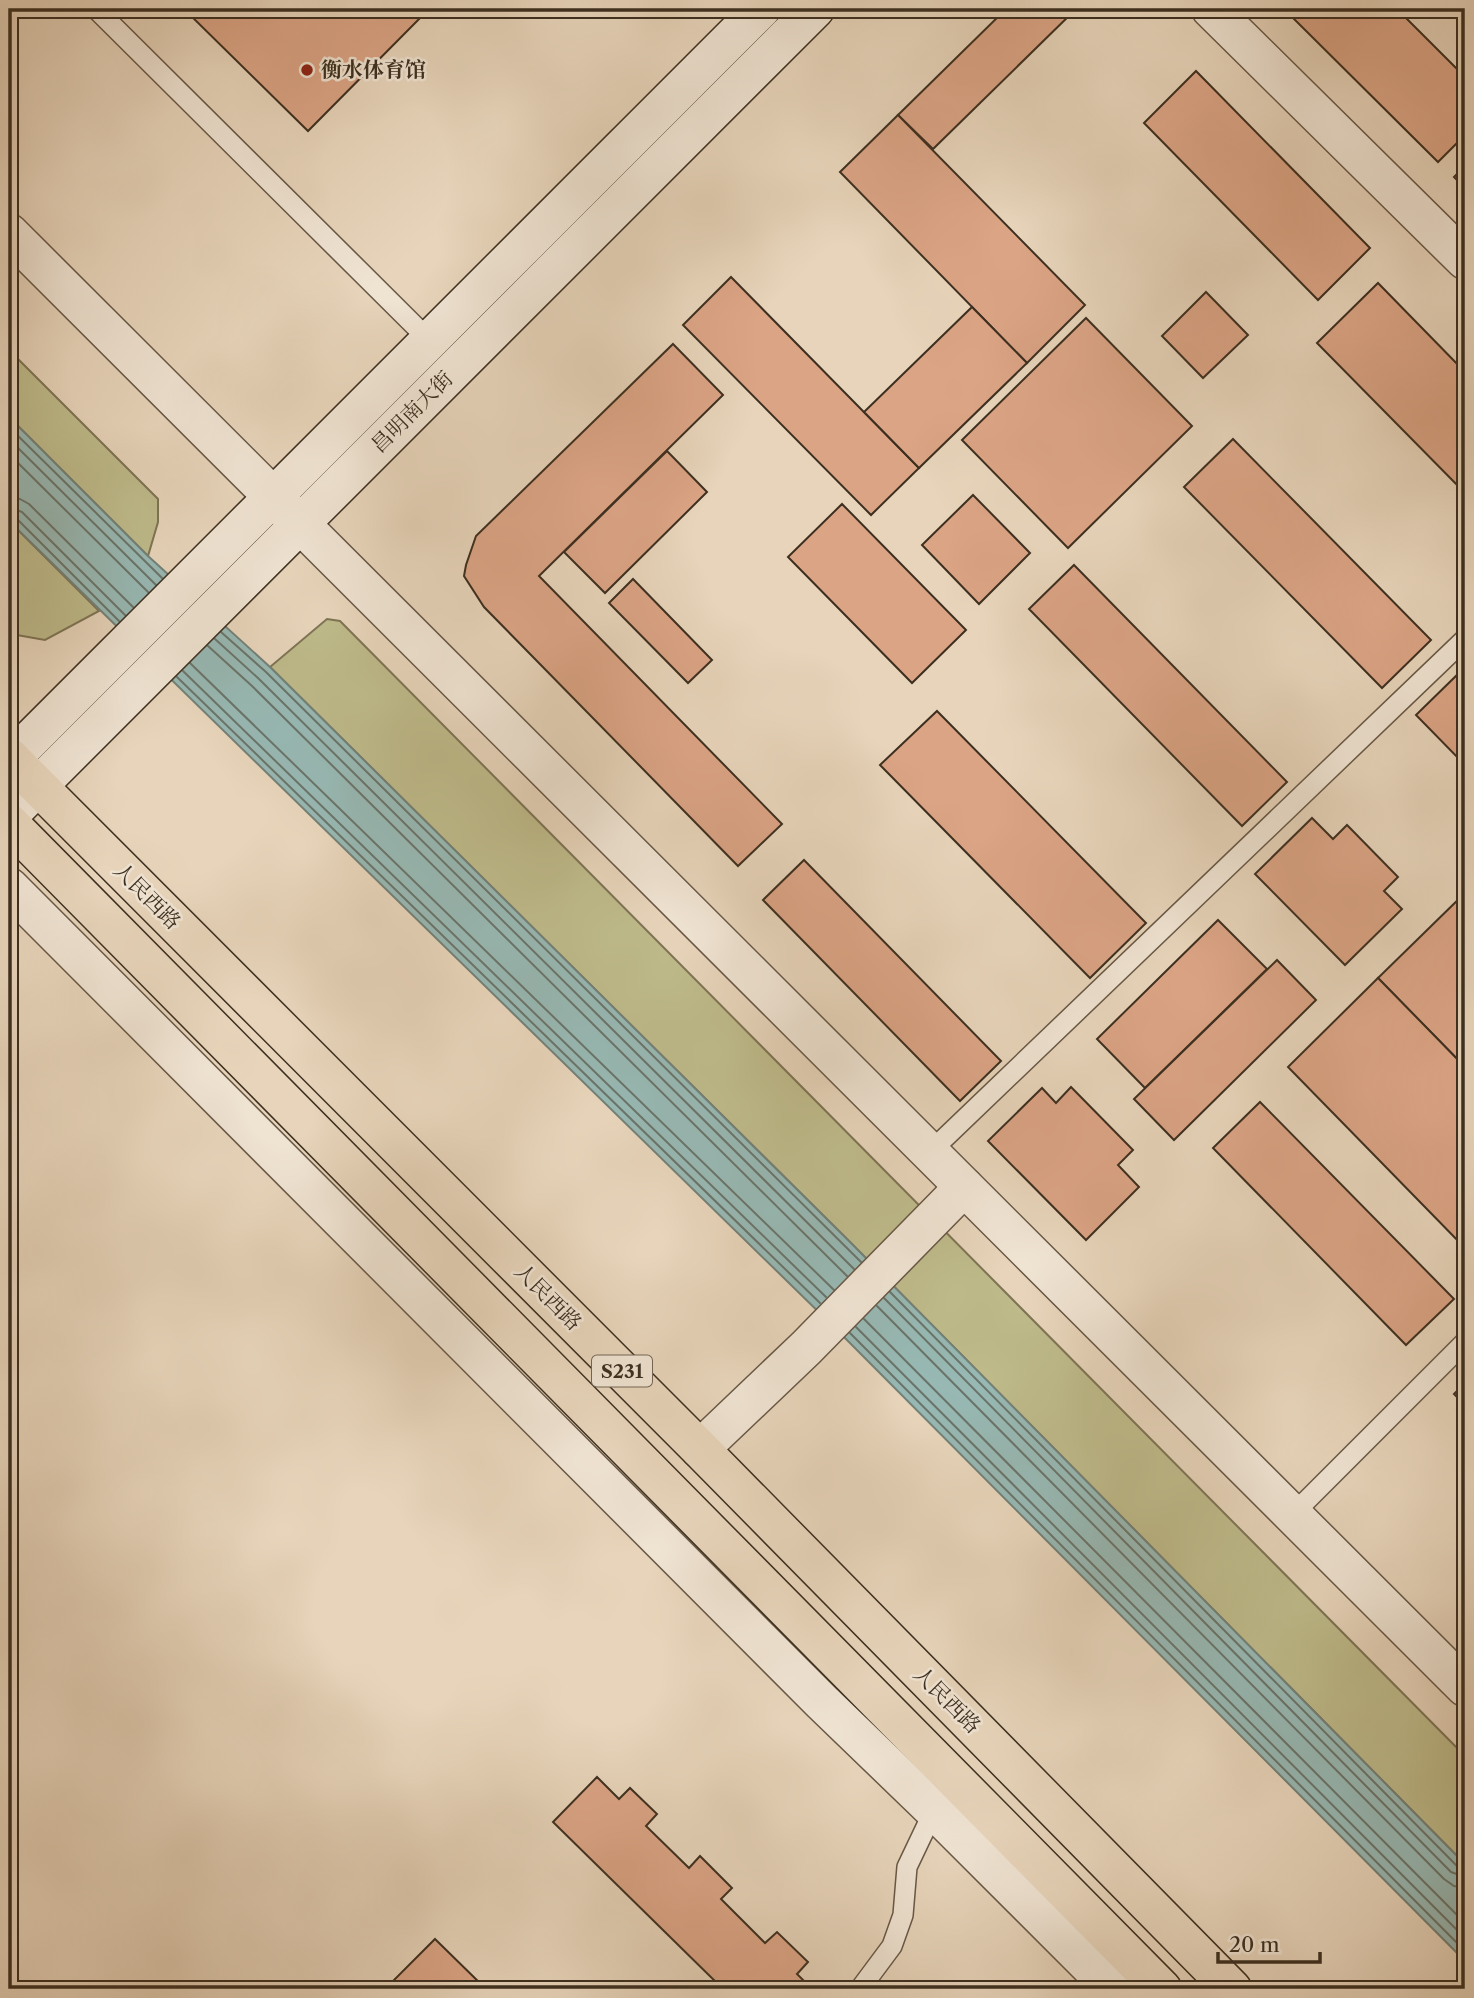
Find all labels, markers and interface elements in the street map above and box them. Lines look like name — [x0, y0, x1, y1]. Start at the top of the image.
place label: 衡水体育馆 — [321, 57, 426, 82]
marker: 衡水体育馆 — [299, 62, 315, 78]
street label: 昌明南大街 — [366, 366, 458, 458]
street label: 人民西路 — [109, 857, 186, 934]
street label: 人民西路 — [510, 1258, 587, 1335]
road number: S231 — [592, 1356, 652, 1386]
street label: 人民西路 — [909, 1661, 986, 1738]
scale bar — [1218, 1921, 1320, 1965]
text: 20 m — [1229, 1932, 1280, 1957]

